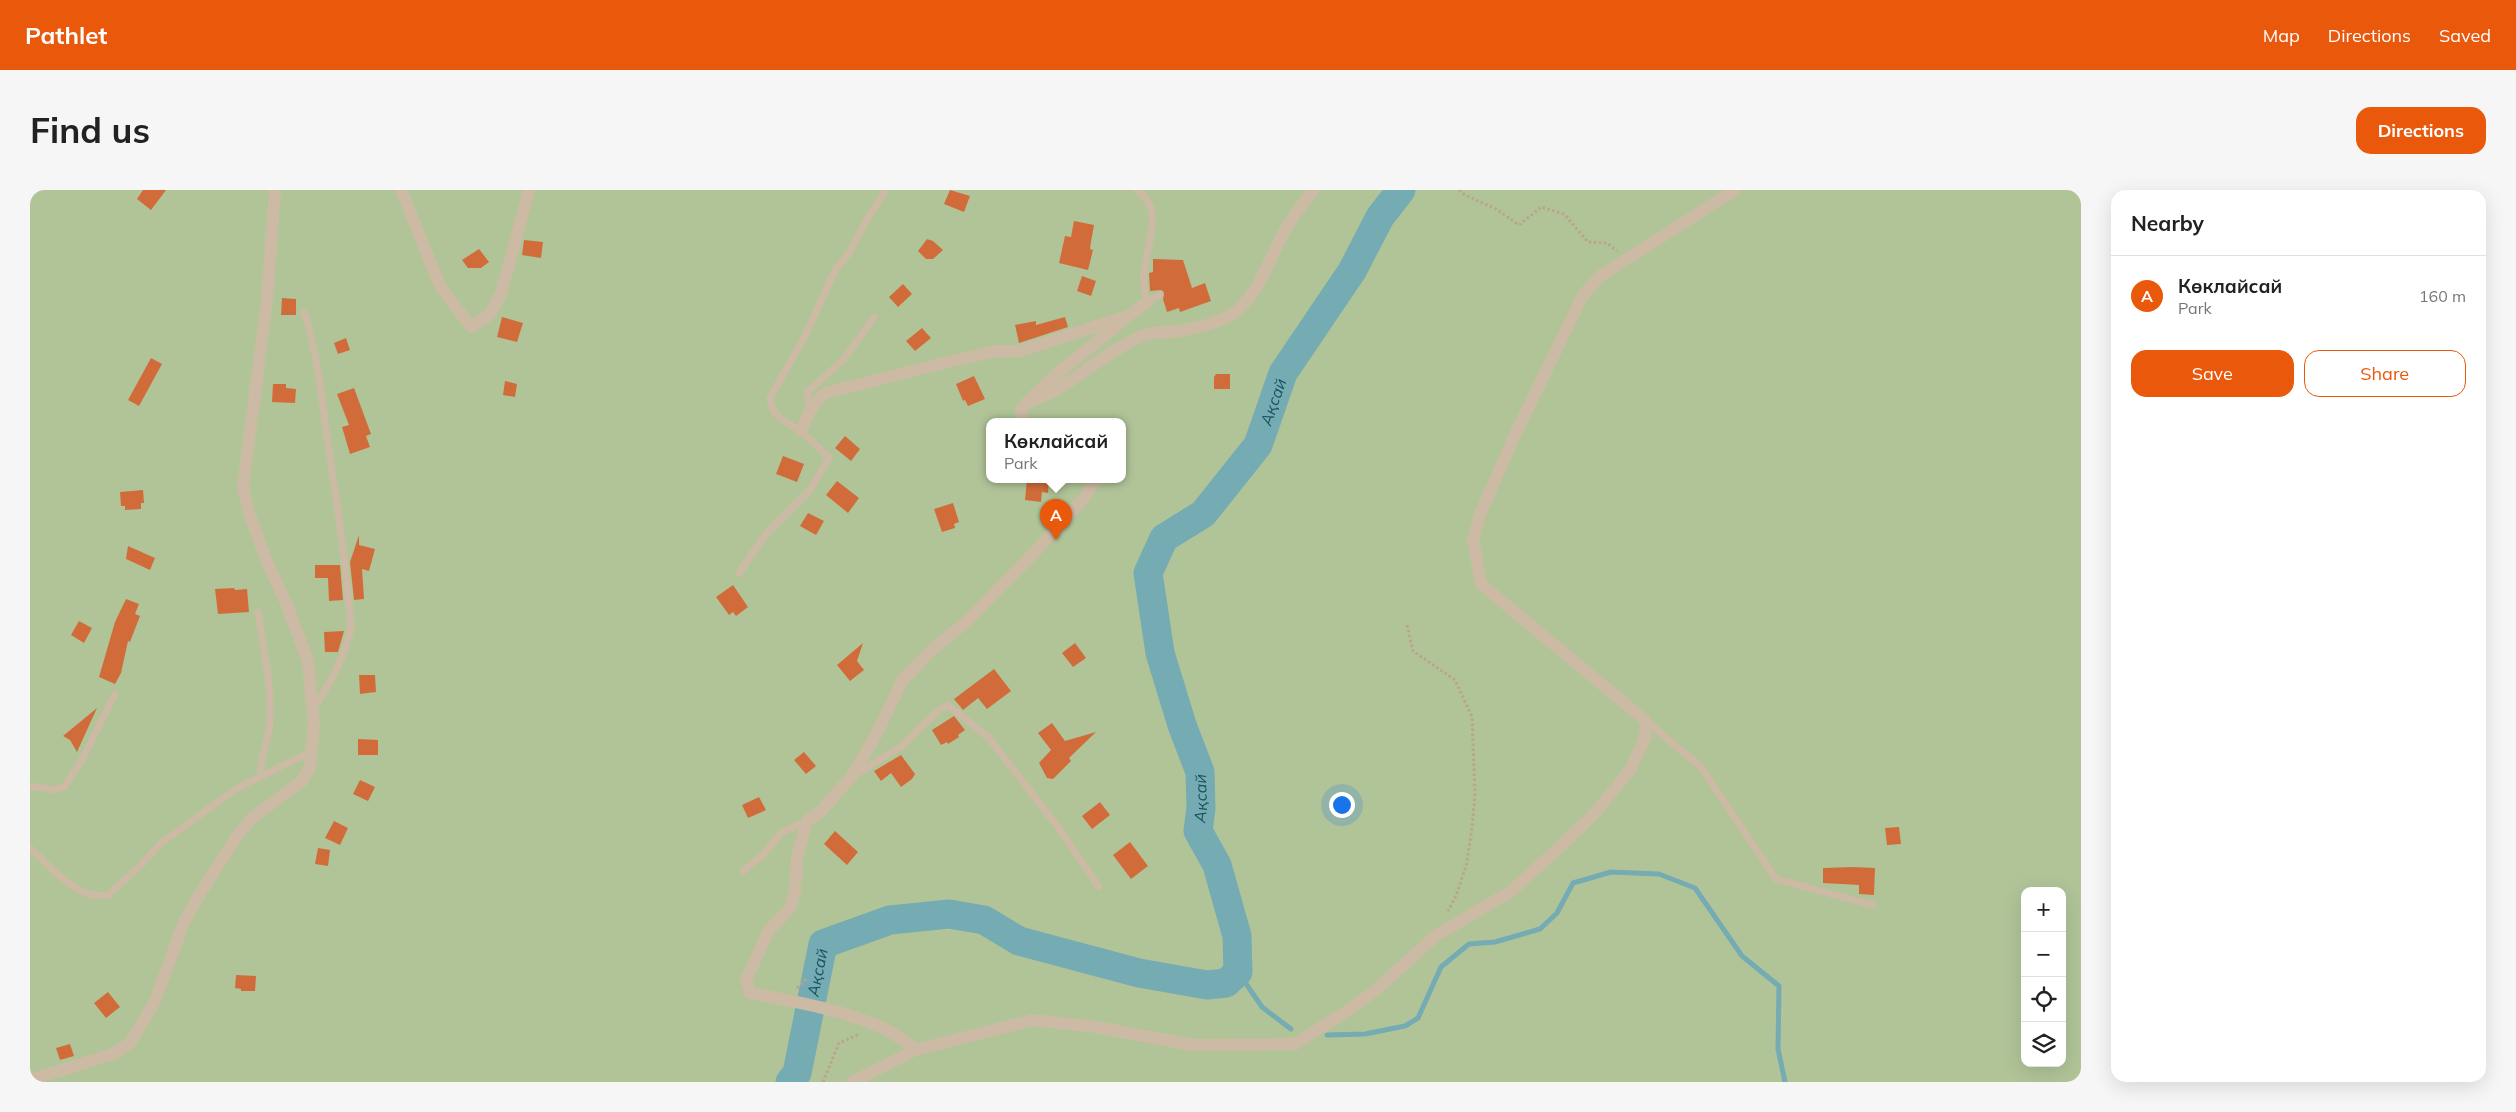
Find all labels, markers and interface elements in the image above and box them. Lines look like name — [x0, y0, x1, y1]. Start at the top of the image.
text: Pathlet — [25, 20, 107, 50]
text: Map — [2263, 24, 2300, 47]
text: Directions — [2328, 24, 2411, 47]
text: Saved — [2439, 24, 2491, 47]
button: Directions — [2356, 107, 2486, 154]
text: Find us — [30, 108, 150, 152]
text: Nearby — [2131, 210, 2204, 236]
text: Көклайсай — [2178, 274, 2282, 298]
text: A — [2141, 286, 2153, 306]
text: 160 m — [2419, 286, 2466, 306]
text: Park — [2178, 298, 2212, 318]
button: Save — [2131, 350, 2294, 397]
button: Share — [2304, 350, 2466, 397]
water label: Ақсай — [1255, 376, 1290, 429]
popup — [986, 418, 1126, 483]
text: Көклайсай — [1004, 429, 1108, 453]
text: Park — [1004, 453, 1038, 473]
pin: A — [1040, 499, 1072, 540]
water label: Ақсай — [1189, 774, 1211, 825]
your location — [1329, 792, 1355, 818]
map controls — [2021, 887, 2066, 1067]
button: + — [2021, 887, 2066, 932]
button: − — [2021, 932, 2066, 977]
water label: Ақсай — [802, 947, 832, 999]
button: locate — [2021, 977, 2066, 1022]
button: layers — [2021, 1022, 2066, 1067]

